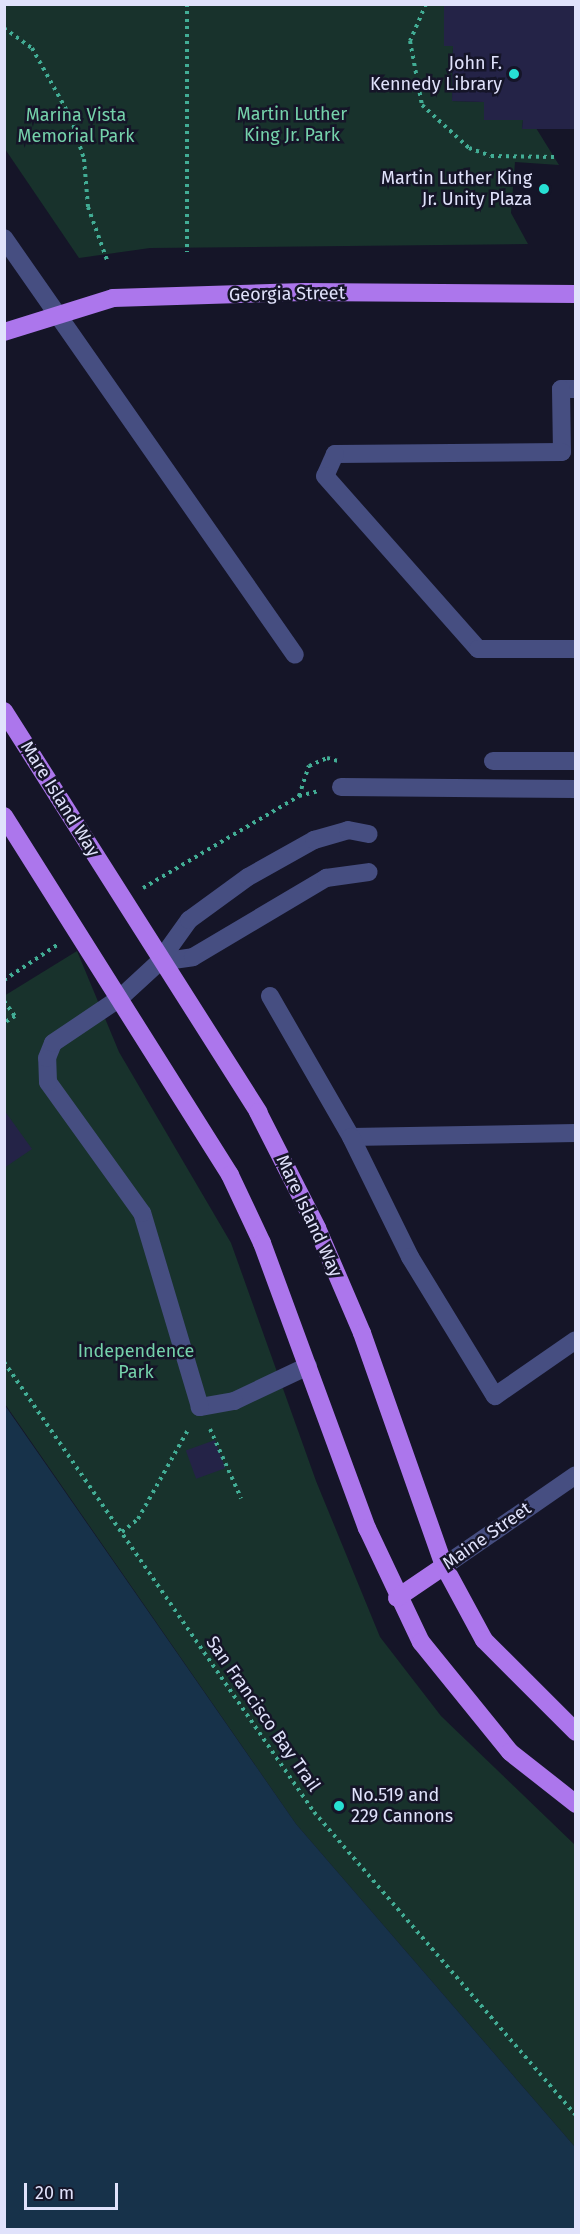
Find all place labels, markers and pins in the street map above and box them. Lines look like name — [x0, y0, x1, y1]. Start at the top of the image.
place label: John F. Kennedy Library — [370, 53, 502, 96]
marker: John F. Kennedy Library — [507, 67, 521, 81]
place label: Martin Luther King Jr. Unity Plaza — [381, 168, 532, 210]
marker: Martin Luther King Jr. Unity Plaza — [537, 182, 551, 196]
place label: No.519 and 229 Cannons — [351, 1785, 453, 1828]
marker: No.519 and 229 Cannons — [332, 1799, 346, 1813]

